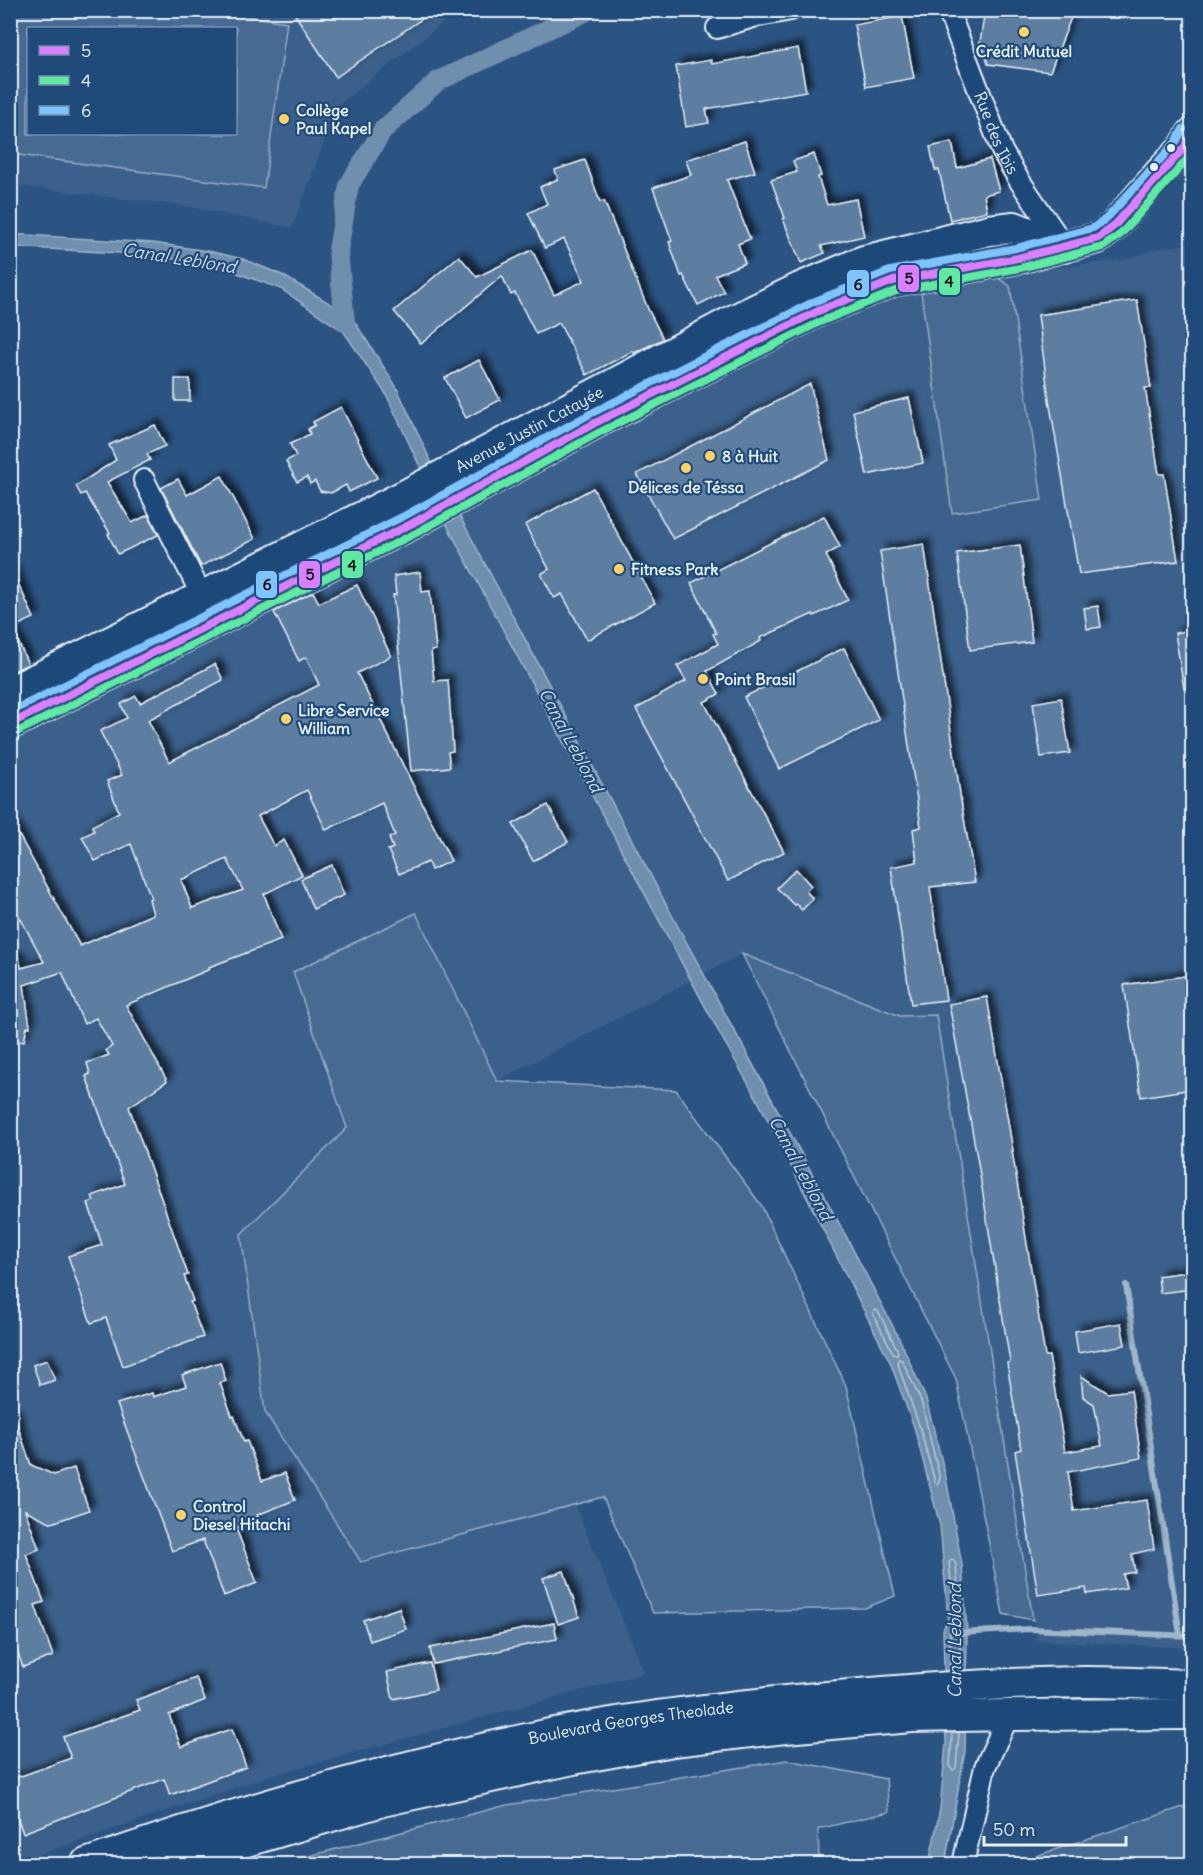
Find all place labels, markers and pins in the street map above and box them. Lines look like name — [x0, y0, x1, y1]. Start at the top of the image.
marker: Crédit Mutuel — [1017, 25, 1031, 39]
place label: Crédit Mutuel — [976, 41, 1072, 61]
place label: Collège Paul Kapel — [296, 100, 371, 139]
marker: Collège Paul Kapel — [277, 112, 291, 126]
unlabelled marker — [1165, 142, 1177, 154]
unlabelled marker — [1148, 161, 1160, 173]
place label: 8 à Huit — [722, 446, 778, 466]
marker: 8 à Huit — [703, 449, 717, 463]
marker: Délices de Téssa — [679, 461, 693, 475]
place label: Délices de Téssa — [628, 477, 744, 497]
place label: Fitness Park — [631, 559, 718, 579]
marker: Fitness Park — [612, 562, 626, 576]
place label: Point Brasil — [715, 669, 796, 689]
marker: Point Brasil — [696, 672, 710, 686]
place label: Libre Service William — [298, 700, 390, 738]
marker: Libre Service William — [279, 712, 293, 726]
place label: Control Diesel Hitachi — [193, 1496, 290, 1534]
marker: Control Diesel Hitachi — [174, 1508, 188, 1522]

